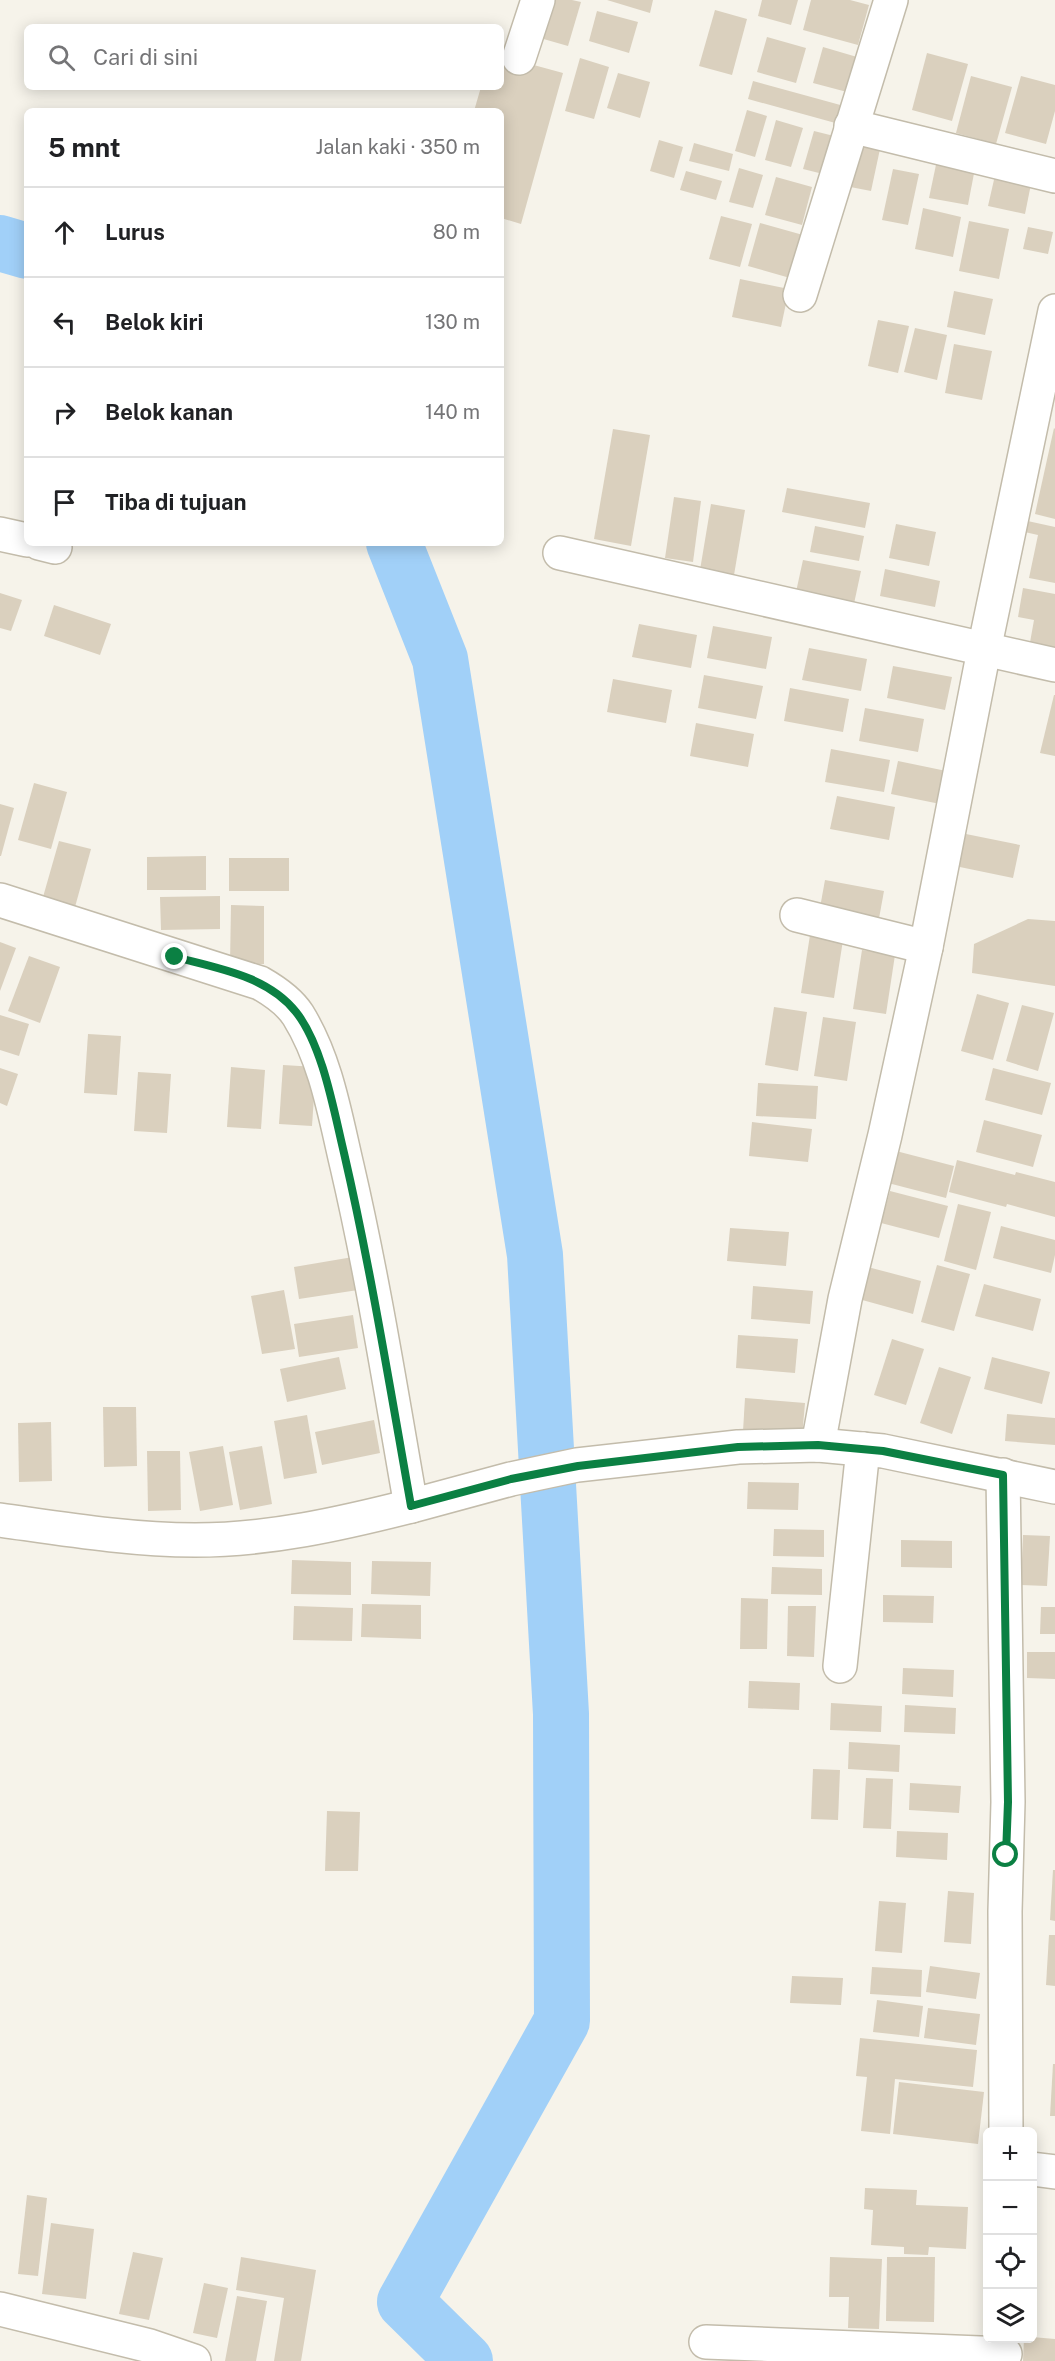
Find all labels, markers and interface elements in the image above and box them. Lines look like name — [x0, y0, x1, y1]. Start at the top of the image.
search box — [24, 24, 504, 90]
icon: search — [45, 41, 78, 74]
text: Cari di sini — [93, 44, 198, 70]
text: 5 mnt — [48, 132, 120, 163]
text: Jalan kaki · 350 m — [316, 135, 480, 159]
icon: ahead — [48, 216, 81, 249]
text: Lurus — [105, 219, 165, 245]
text: 80 m — [433, 220, 480, 244]
icon: left — [48, 306, 81, 339]
text: Belok kiri — [105, 309, 203, 335]
text: 130 m — [425, 310, 480, 334]
icon: right — [48, 396, 81, 429]
text: Belok kanan — [105, 399, 233, 425]
text: 140 m — [425, 400, 480, 424]
icon: arrive — [48, 486, 81, 519]
text: Tiba di tujuan — [105, 489, 246, 515]
route end — [161, 943, 187, 969]
route start — [992, 1841, 1018, 1867]
map controls — [983, 2127, 1037, 2343]
button: + — [983, 2127, 1037, 2181]
button: − — [983, 2181, 1037, 2235]
button: locate — [983, 2235, 1037, 2289]
button: layers — [983, 2289, 1037, 2343]

